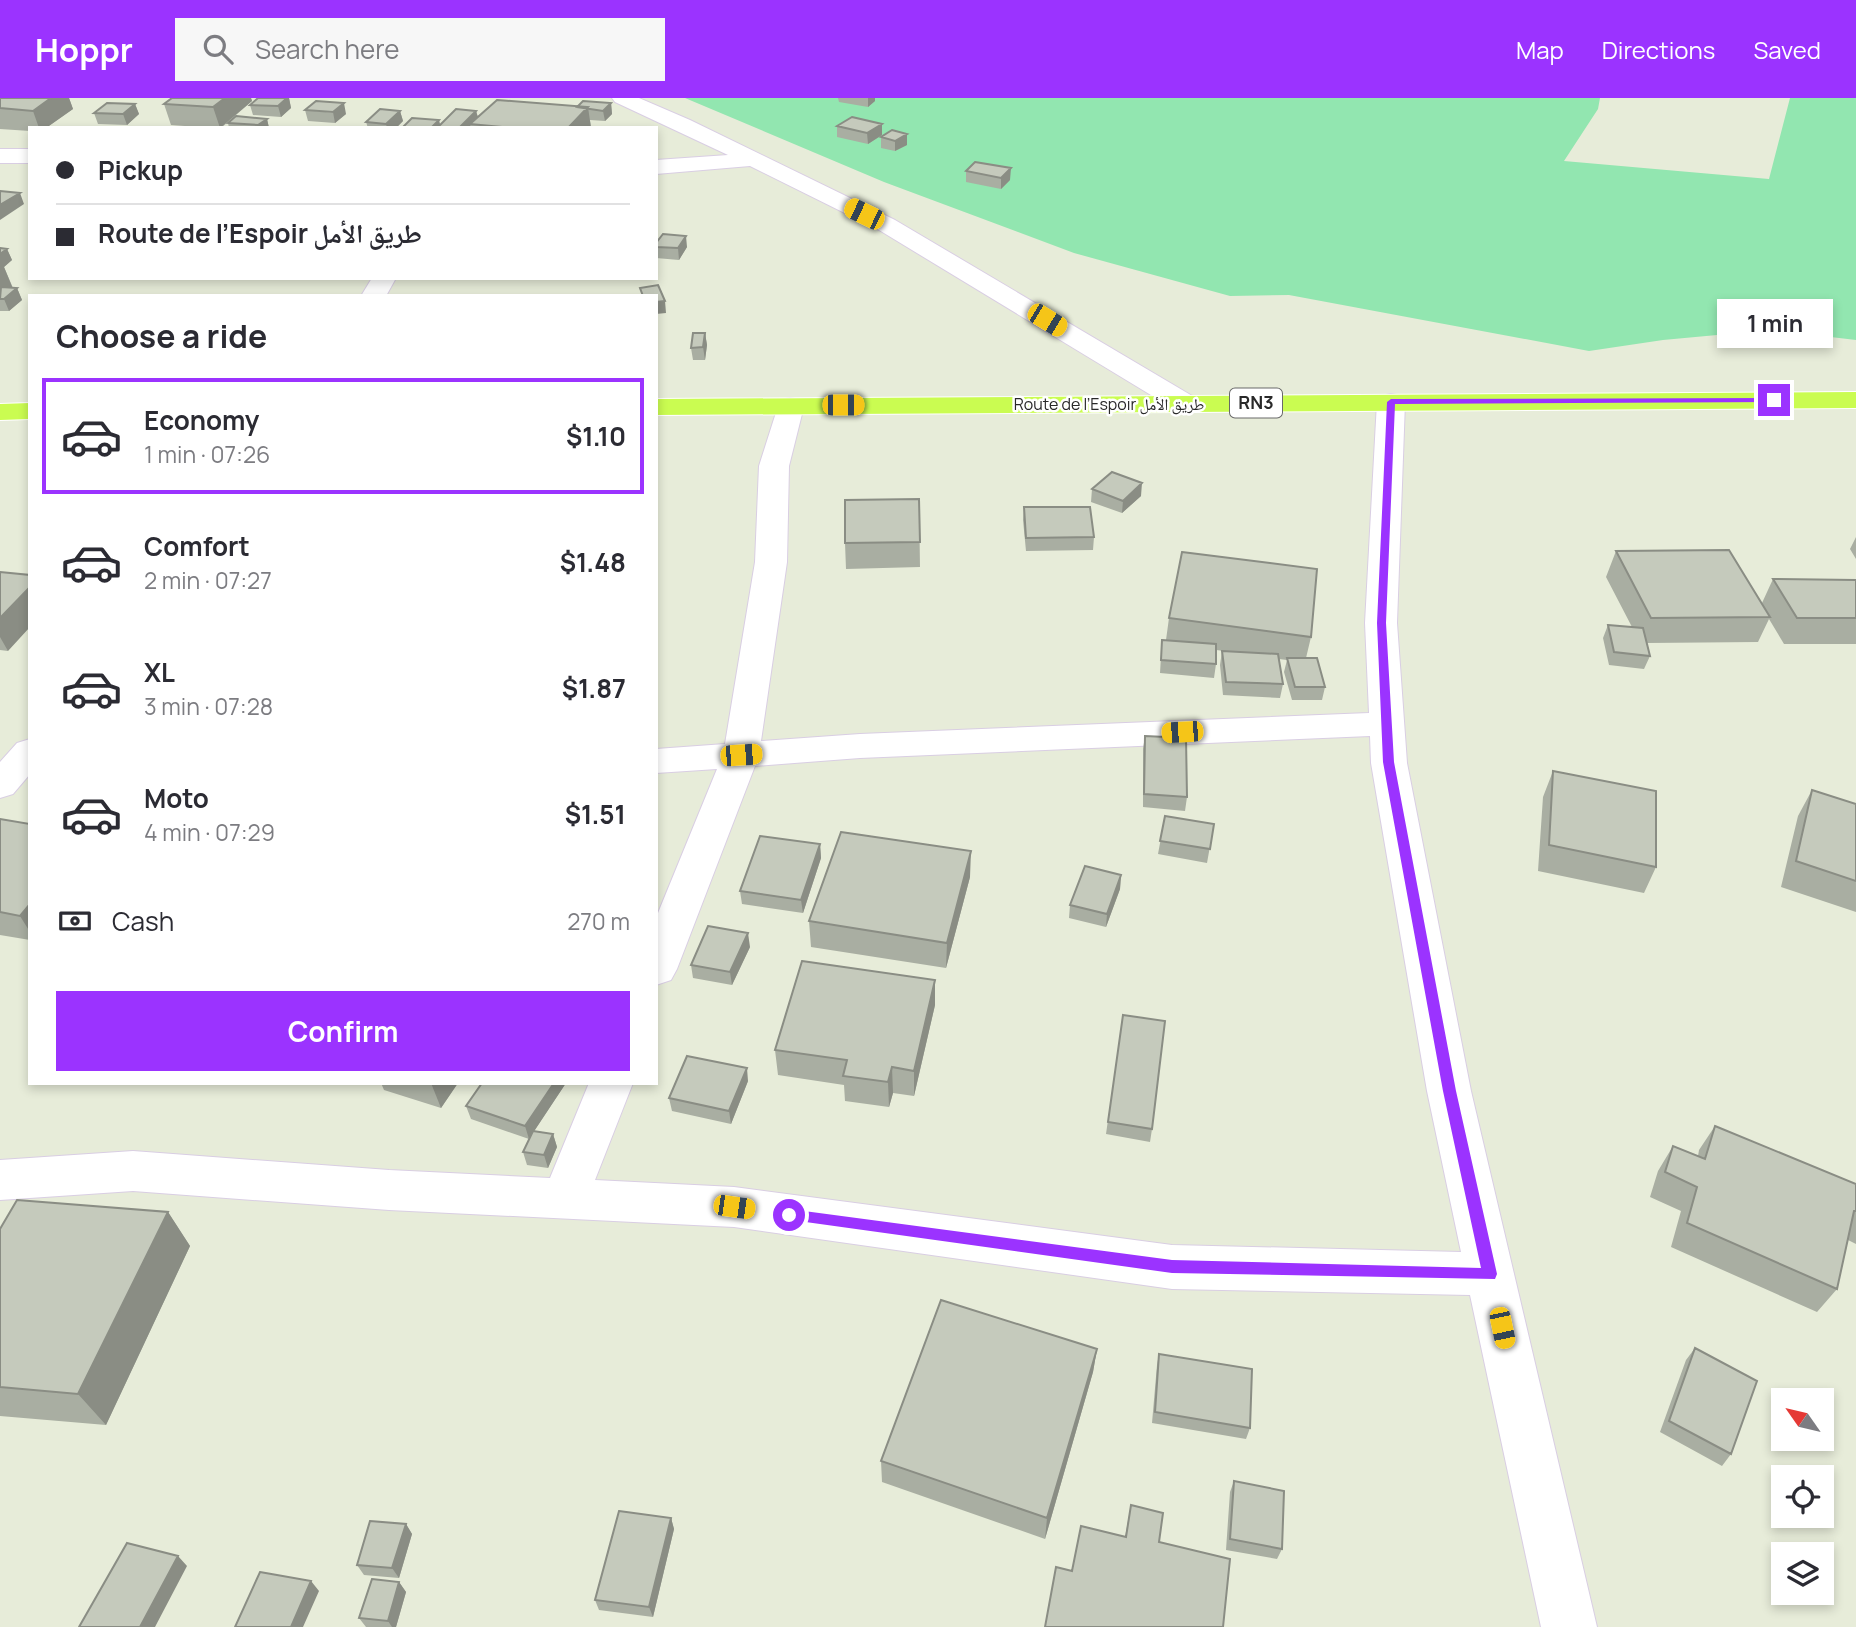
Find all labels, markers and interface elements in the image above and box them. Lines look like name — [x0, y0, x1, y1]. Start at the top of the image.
search box — [175, 18, 665, 81]
text: Hoppr — [35, 27, 133, 72]
icon: search — [199, 30, 237, 68]
text: Search here — [255, 31, 400, 67]
text: Map — [1516, 33, 1564, 66]
text: Directions — [1602, 33, 1715, 66]
text: Saved — [1753, 33, 1821, 66]
text: Pickup — [98, 152, 183, 188]
car — [841, 195, 888, 233]
text: Route de l’Espoir طريق الأمل — [98, 215, 422, 251]
callout: 1 min — [1716, 299, 1832, 348]
car — [1024, 300, 1071, 340]
text: 1 min — [1747, 307, 1803, 339]
text: Choose a ride — [56, 314, 267, 358]
route end — [1758, 384, 1790, 416]
road number: RN3 — [1230, 388, 1282, 418]
street label: Route de l’Espoir طريق الأمل — [1014, 393, 1204, 415]
car — [823, 395, 865, 416]
text: Economy — [144, 402, 259, 438]
icon: car — [60, 405, 123, 468]
text: $1.10 — [566, 418, 626, 454]
text: 1 min · 07:26 — [144, 438, 270, 470]
text: Comfort — [144, 528, 250, 564]
icon: car — [60, 531, 123, 594]
text: $1.48 — [560, 544, 626, 580]
text: 2 min · 07:27 — [144, 564, 272, 596]
text: XL — [144, 654, 175, 690]
icon: car — [60, 657, 123, 720]
text: $1.87 — [562, 670, 626, 706]
text: 3 min · 07:28 — [144, 690, 273, 722]
car — [1161, 720, 1204, 744]
car — [720, 743, 763, 767]
text: Moto — [144, 780, 209, 816]
icon: car — [60, 783, 123, 846]
text: $1.51 — [565, 796, 626, 832]
text: 4 min · 07:29 — [144, 816, 275, 848]
icon: cash — [56, 902, 94, 940]
text: Cash — [112, 903, 174, 939]
text: 270 m — [567, 905, 630, 937]
button: Confirm — [56, 991, 630, 1071]
car — [712, 1194, 757, 1220]
route start — [773, 1199, 805, 1231]
car — [1488, 1305, 1517, 1351]
north arrow — [1771, 1388, 1834, 1451]
map controls — [1771, 1388, 1834, 1605]
button: locate — [1771, 1465, 1834, 1528]
button: layers — [1771, 1542, 1834, 1605]

